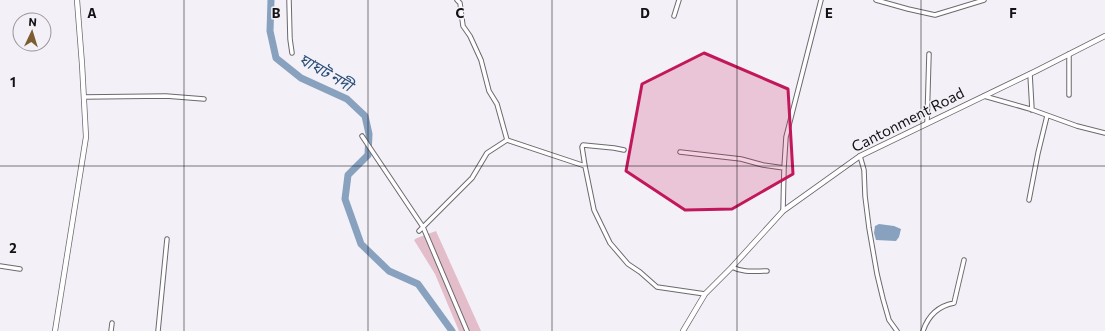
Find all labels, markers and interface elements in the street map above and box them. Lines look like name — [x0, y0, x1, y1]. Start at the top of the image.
text: A — [87, 5, 97, 21]
text: B — [272, 5, 281, 21]
text: C — [456, 5, 465, 21]
text: D — [640, 5, 650, 21]
text: E — [825, 5, 833, 21]
text: F — [1009, 5, 1017, 21]
north arrow — [12, 12, 52, 52]
text: N — [28, 15, 37, 28]
water label: ঘাঘট নদী — [296, 49, 359, 96]
text: 1 — [10, 74, 16, 90]
street label: Cantonment Road — [848, 83, 967, 155]
text: 2 — [9, 240, 17, 256]

